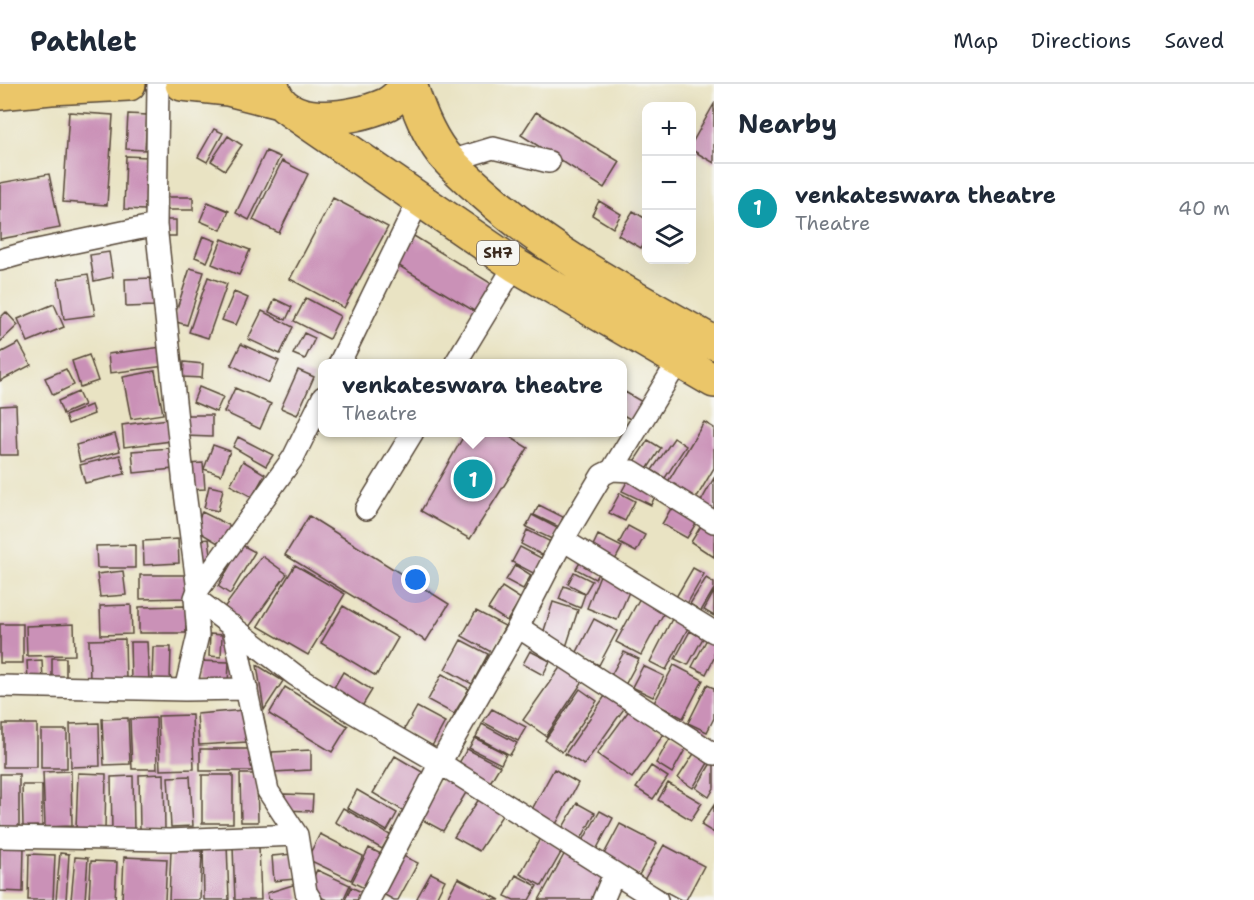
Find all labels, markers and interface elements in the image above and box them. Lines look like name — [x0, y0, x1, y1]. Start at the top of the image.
text: Pathlet — [30, 22, 137, 60]
text: Map — [953, 27, 998, 55]
text: Directions — [1031, 27, 1131, 55]
text: Saved — [1164, 27, 1224, 55]
map controls — [642, 102, 696, 264]
button: + — [642, 102, 696, 156]
text: Nearby — [738, 106, 837, 141]
button: − — [642, 156, 696, 210]
text: venkateswara theatre — [795, 181, 1056, 210]
text: 1 — [753, 195, 762, 221]
text: 40 m — [1178, 195, 1230, 221]
button: layers — [642, 210, 696, 264]
text: Theatre — [795, 210, 870, 236]
road number: SH7 — [477, 241, 519, 265]
popup — [318, 359, 627, 437]
text: venkateswara theatre — [342, 371, 603, 400]
text: Theatre — [342, 400, 417, 426]
pin: 1 — [454, 456, 492, 502]
your location — [401, 565, 430, 594]

